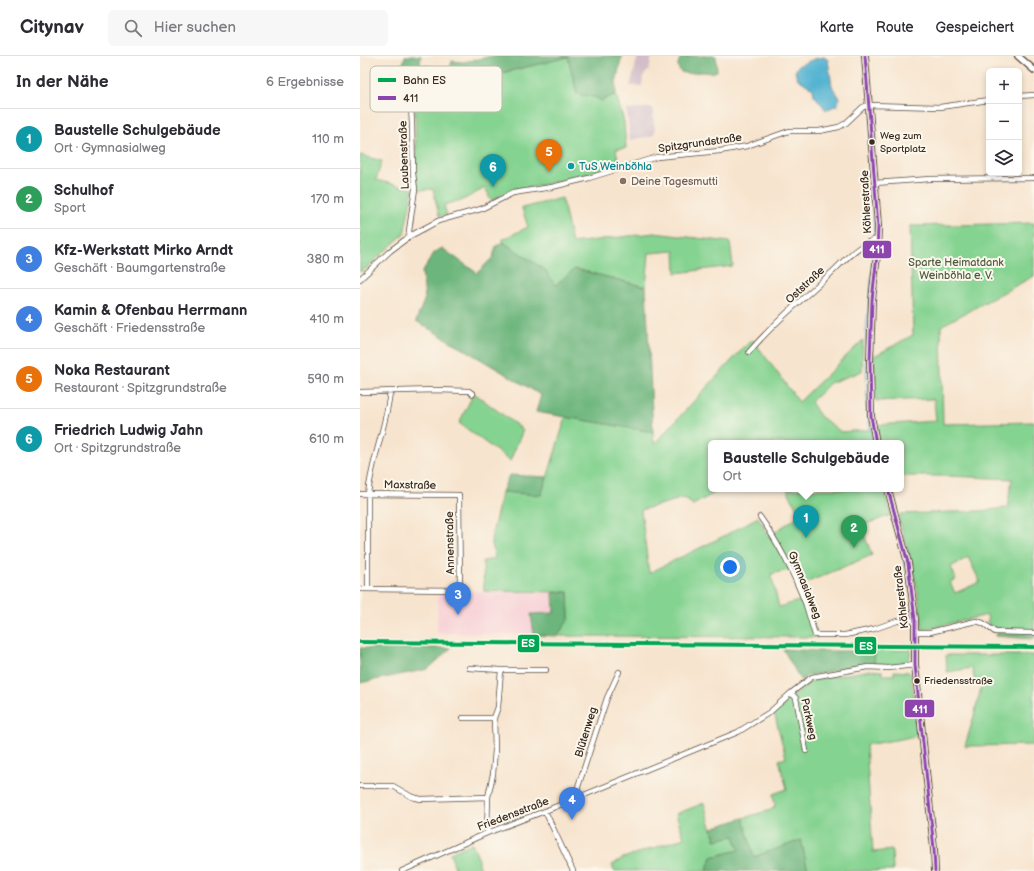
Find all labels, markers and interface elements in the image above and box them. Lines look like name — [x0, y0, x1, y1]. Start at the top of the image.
search box — [108, 10, 388, 46]
text: Citynav — [20, 16, 84, 39]
icon: search — [122, 17, 144, 39]
text: Hier suchen — [154, 18, 236, 37]
text: Karte — [820, 19, 854, 36]
text: Route — [876, 19, 914, 36]
text: Gespeichert — [936, 19, 1014, 36]
legend — [370, 66, 502, 112]
map controls — [986, 68, 1022, 176]
button: + — [986, 68, 1022, 104]
text: In der Nähe — [16, 72, 109, 92]
text: 6 Ergebnisse — [266, 74, 344, 90]
text: Bahn ES — [403, 74, 446, 87]
text: 411 — [403, 92, 418, 105]
button: − — [986, 104, 1022, 140]
street label: Laubenstraße — [396, 120, 412, 190]
text: Baustelle Schulgebäude — [54, 121, 221, 140]
place label: Weg zum Sportplatz — [880, 130, 926, 155]
text: 1 — [26, 131, 32, 147]
text: 110 m — [312, 131, 344, 147]
street label: Spitzgrundstraße — [657, 131, 743, 155]
marker: Weg zum Sportplatz — [867, 137, 877, 147]
pin: 5 — [536, 139, 562, 172]
text: Ort · Gymnasialweg — [54, 140, 166, 156]
button: layers — [986, 140, 1022, 176]
pin: 6 — [480, 154, 506, 187]
place label: TuS Weinböhla — [579, 160, 652, 173]
marker: TuS Weinböhla — [566, 161, 576, 171]
street label: Köhlerstraße — [858, 169, 874, 234]
place label: Deine Tagesmutti — [631, 175, 718, 188]
marker: Deine Tagesmutti — [618, 176, 628, 186]
text: Schulhof — [54, 181, 114, 200]
text: 2 — [25, 191, 33, 207]
text: 170 m — [311, 191, 344, 207]
text: Sport — [54, 200, 86, 216]
line badge: 411 — [862, 240, 892, 259]
text: Kfz-Werkstatt Mirko Arndt — [54, 241, 233, 260]
text: 411 — [869, 243, 885, 256]
text: 3 — [25, 251, 33, 267]
text: 380 m — [307, 251, 344, 267]
park label: Sparte Heimatdank Weinböhla e. V. — [908, 256, 1004, 282]
text: Geschäft · Baumgartenstraße — [54, 260, 226, 276]
street label: Oststraße — [783, 263, 828, 306]
text: Kamin & Ofenbau Herrmann — [54, 301, 247, 320]
text: 4 — [25, 311, 33, 327]
text: 410 m — [309, 311, 344, 327]
text: Geschäft · Friedensstraße — [54, 320, 205, 336]
text: Noka Restaurant — [54, 361, 170, 380]
text: 5 — [25, 371, 33, 387]
text: 590 m — [307, 371, 344, 387]
text: Restaurant · Spitzgrundstraße — [54, 380, 227, 396]
text: Friedrich Ludwig Jahn — [54, 421, 203, 440]
text: 6 — [25, 431, 33, 447]
text: 610 m — [309, 431, 344, 447]
text: Ort · Spitzgrundstraße — [54, 440, 181, 456]
popup — [708, 440, 904, 492]
text: Baustelle Schulgebäude — [723, 449, 889, 468]
text: Ort — [723, 468, 741, 484]
street label: Maxstraße — [384, 478, 437, 492]
pin: 1 — [793, 505, 819, 538]
street label: Annenstraße — [443, 511, 457, 575]
pin: 2 — [841, 515, 867, 548]
street label: Gymnasialweg — [786, 549, 824, 621]
your location — [720, 557, 740, 577]
street label: Köhlerstraße — [891, 564, 911, 629]
pin: 3 — [445, 582, 471, 615]
line badge: ES — [517, 634, 540, 653]
line badge: ES — [854, 636, 877, 655]
text: ES — [521, 637, 535, 650]
text: ES — [859, 640, 873, 653]
place label: Friedensstraße — [924, 675, 993, 687]
marker: Friedensstraße — [912, 676, 922, 686]
street label: Parkweg — [798, 697, 820, 741]
line badge: 411 — [904, 699, 935, 718]
text: 411 — [912, 703, 928, 716]
street label: Blütenweg — [572, 705, 600, 759]
pin: 4 — [559, 787, 585, 820]
street label: Friedensstraße — [475, 794, 551, 834]

